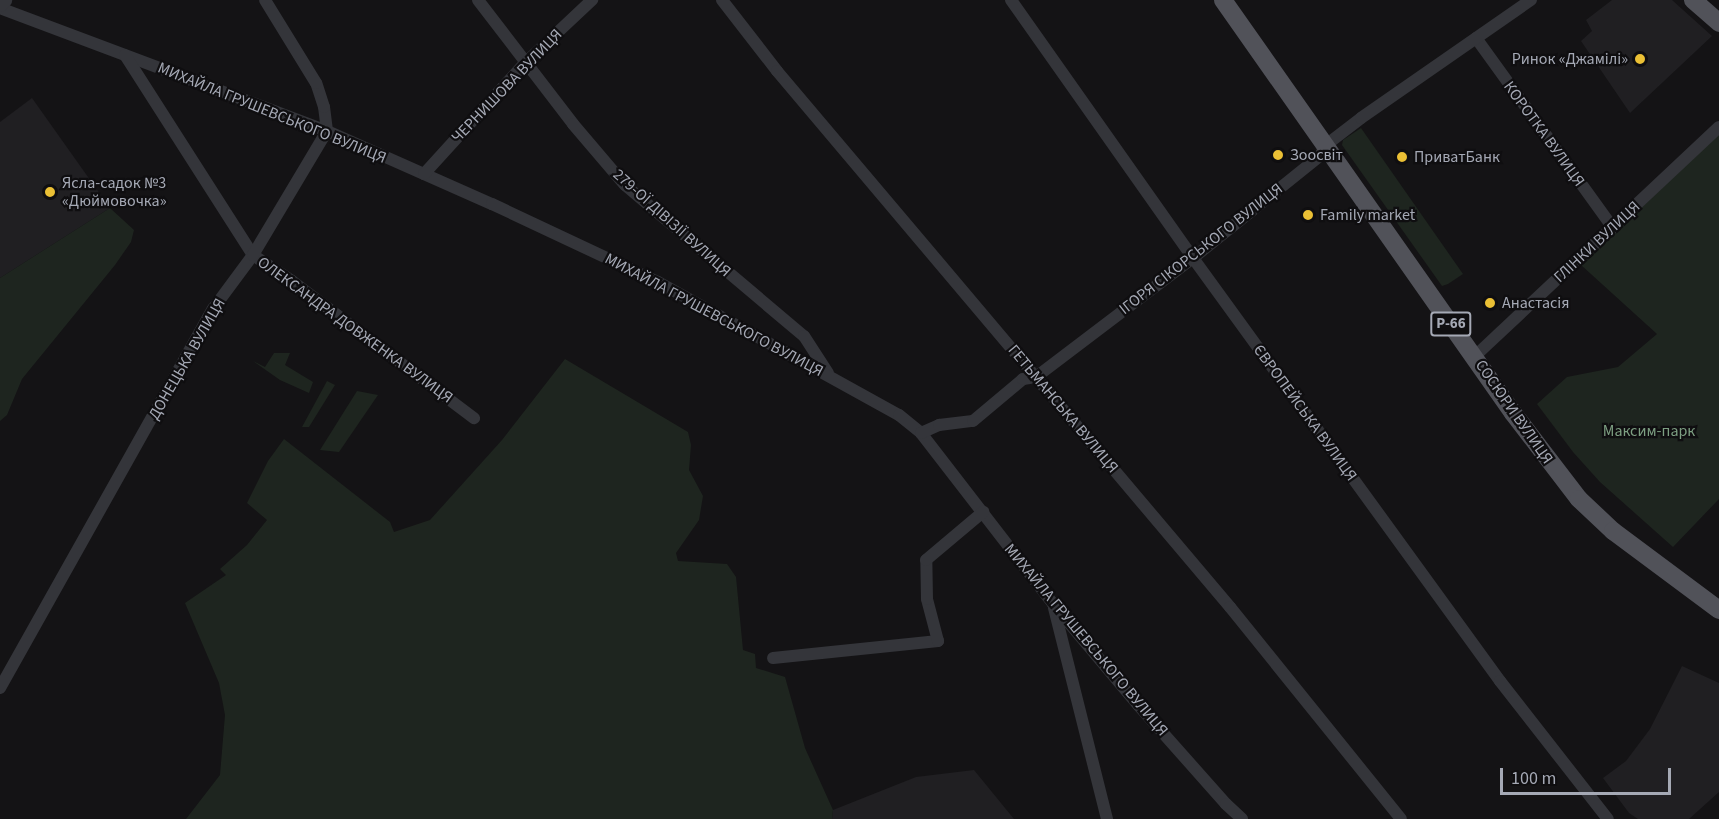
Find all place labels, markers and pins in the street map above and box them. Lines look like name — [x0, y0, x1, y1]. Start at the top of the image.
place label: Ринок «Джамілі» — [1512, 49, 1628, 69]
marker: Ринок «Джамілі» — [1633, 52, 1647, 66]
place label: Зоосвіт — [1290, 145, 1343, 165]
place label: ПриватБанк — [1414, 147, 1500, 167]
marker: Зоосвіт — [1271, 148, 1285, 162]
marker: ПриватБанк — [1395, 150, 1409, 164]
place label: Ясла-садок №3 «Дюймовочка» — [62, 173, 167, 211]
marker: Ясла-садок №3 «Дюймовочка» — [43, 185, 57, 199]
place label: Family market — [1320, 205, 1415, 225]
marker: Family market — [1301, 208, 1315, 222]
place label: Анастасія — [1502, 293, 1569, 313]
marker: Анастасія — [1483, 296, 1497, 310]

